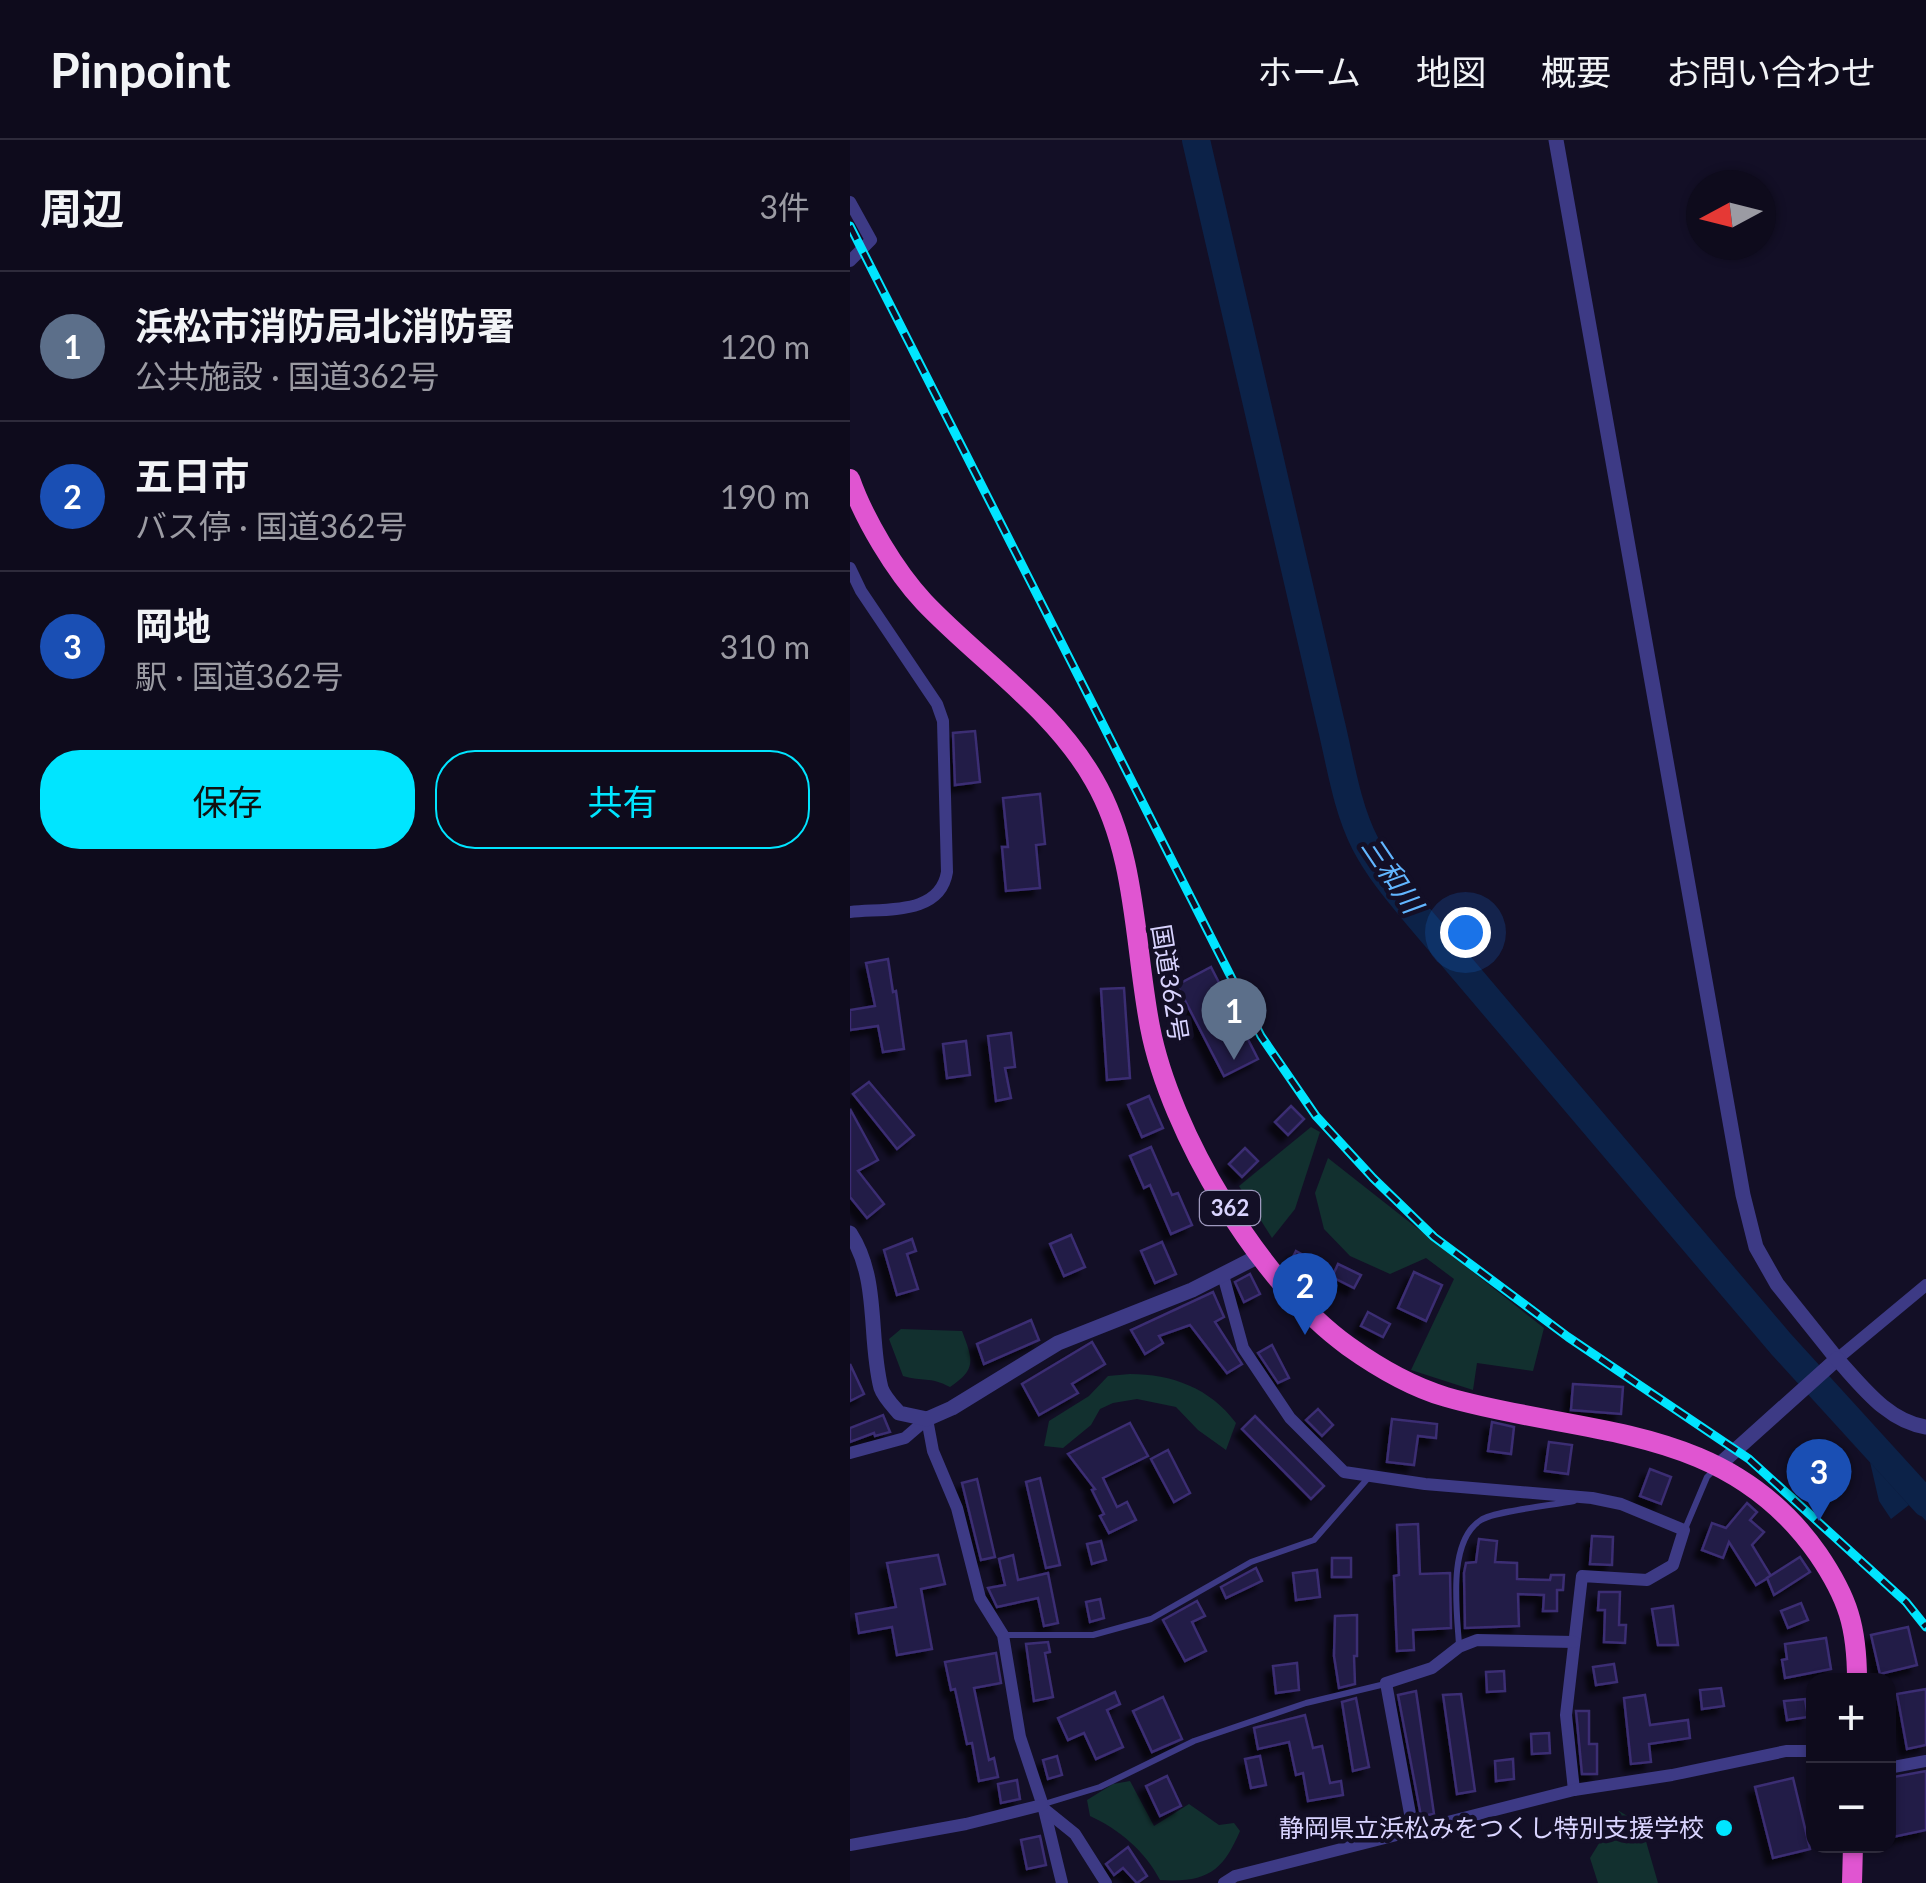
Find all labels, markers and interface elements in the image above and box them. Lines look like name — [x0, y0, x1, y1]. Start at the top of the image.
text: Pinpoint — [50, 41, 231, 98]
text: ホーム — [1257, 50, 1361, 92]
text: 地図 — [1416, 50, 1486, 92]
text: 概要 — [1541, 50, 1611, 92]
text: お問い合わせ — [1666, 50, 1876, 92]
north arrow — [1686, 170, 1776, 260]
text: 周辺 — [40, 183, 124, 233]
text: 3件 — [759, 187, 810, 226]
text: 浜松市消防局北消防署 — [135, 302, 515, 348]
text: 1 — [63, 327, 82, 366]
text: 120 m — [720, 327, 810, 366]
text: 公共施設 · 国道362号 — [135, 356, 439, 395]
text: 五日市 — [135, 452, 249, 498]
text: 2 — [63, 477, 82, 516]
text: 190 m — [720, 477, 810, 516]
text: バス停 · 国道362号 — [135, 506, 407, 545]
text: 岡地 — [135, 602, 211, 648]
text: 3 — [63, 627, 82, 666]
text: 310 m — [720, 627, 810, 666]
text: 駅 · 国道362号 — [135, 656, 343, 695]
button: 保存 — [40, 750, 415, 849]
button: 共有 — [435, 750, 810, 849]
water label: 三和川 — [1355, 830, 1432, 921]
your location — [1440, 907, 1491, 958]
street label: 国道362号 — [1147, 922, 1195, 1044]
pin: 1 — [1202, 978, 1266, 1060]
road number: 362 — [1200, 1191, 1260, 1225]
pin: 2 — [1272, 1252, 1338, 1335]
pin: 3 — [1786, 1438, 1852, 1521]
map controls — [1806, 1673, 1896, 1853]
button: + — [1806, 1673, 1896, 1763]
button: − — [1806, 1763, 1896, 1853]
place label: 静岡県立浜松みをつくし特別支援学校 — [1279, 1812, 1704, 1842]
marker: 静岡県立浜松みをつくし特別支援学校 — [1713, 1817, 1735, 1839]

